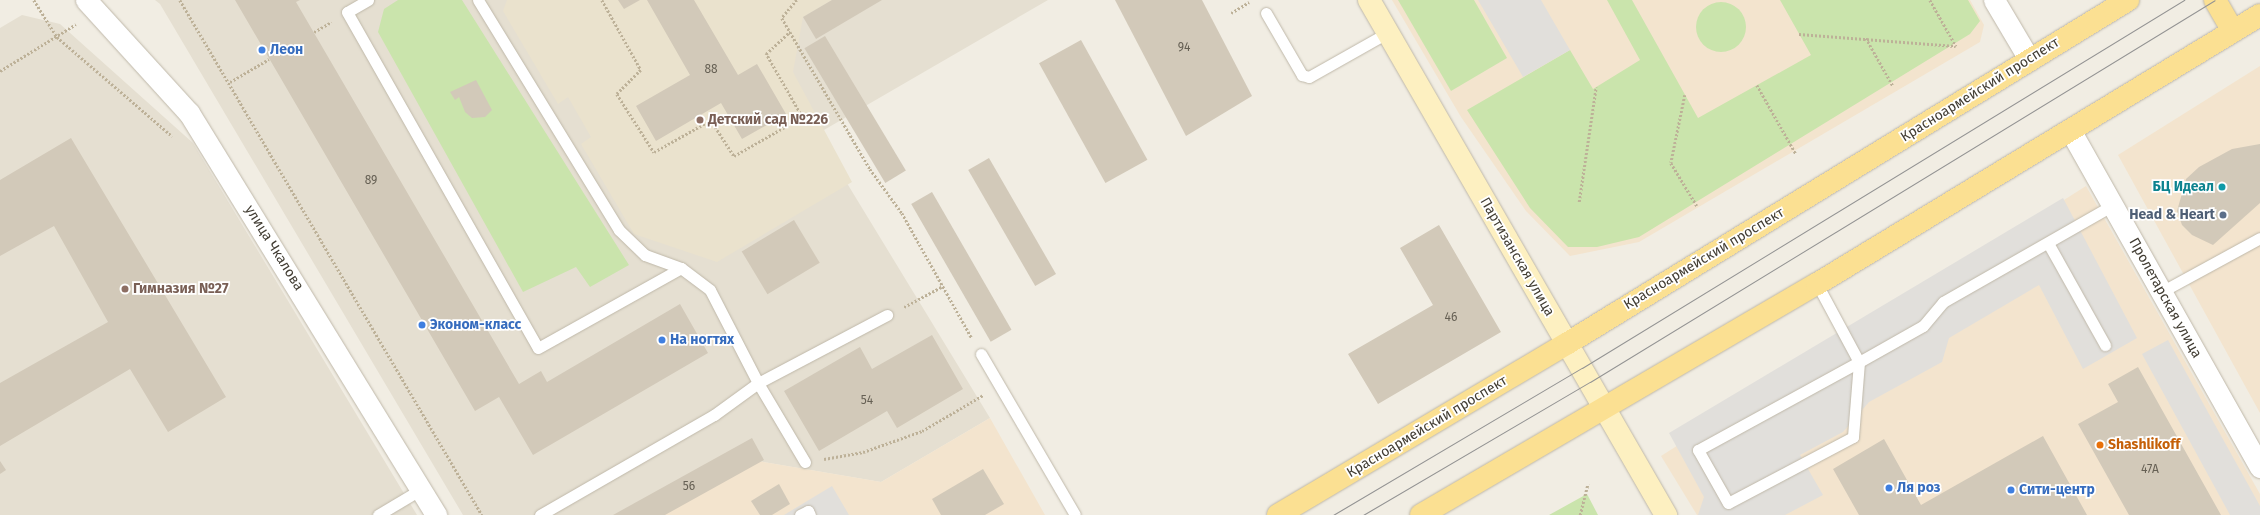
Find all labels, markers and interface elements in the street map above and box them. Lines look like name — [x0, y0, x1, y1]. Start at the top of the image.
street label: Красноармейский проспект — [1898, 34, 2062, 146]
house number: 94 — [1178, 41, 1190, 55]
place label: Леон — [270, 42, 303, 58]
marker: Леон — [257, 45, 267, 55]
house number: 88 — [704, 63, 718, 77]
place label: Детский сад №226 — [708, 112, 828, 128]
marker: Детский сад №226 — [695, 115, 705, 125]
house number: 89 — [365, 174, 377, 188]
place label: БЦ Идеал — [2152, 179, 2214, 195]
marker: БЦ Идеал — [2217, 182, 2227, 192]
street label: Партизанская улица — [1476, 195, 1558, 319]
street label: улица Чкалова — [241, 202, 307, 294]
street label: Красноармейский проспект — [1621, 204, 1787, 314]
place label: Head & Heart — [2129, 207, 2215, 223]
marker: Head & Heart — [2218, 210, 2228, 220]
street label: Пролетарская улица — [2125, 235, 2205, 361]
place label: Гимназия №27 — [133, 281, 228, 297]
marker: Гимназия №27 — [120, 284, 130, 294]
house number: 46 — [1445, 311, 1457, 325]
place label: Эконом-класс — [430, 317, 521, 333]
marker: Эконом-класс — [417, 320, 427, 330]
place label: На ногтях — [670, 332, 734, 348]
marker: На ногтях — [657, 335, 667, 345]
street label: Красноармейский проспект — [1344, 372, 1510, 482]
house number: 54 — [861, 394, 873, 408]
place label: Shashlikoff — [2108, 437, 2180, 453]
marker: Shashlikoff — [2095, 440, 2105, 450]
house number: 47А — [2141, 463, 2159, 477]
house number: 56 — [683, 480, 695, 494]
place label: Ля роз — [1897, 480, 1940, 496]
place label: Сити-центр — [2019, 482, 2095, 498]
marker: Ля роз — [1884, 483, 1894, 493]
marker: Сити-центр — [2006, 485, 2016, 495]

